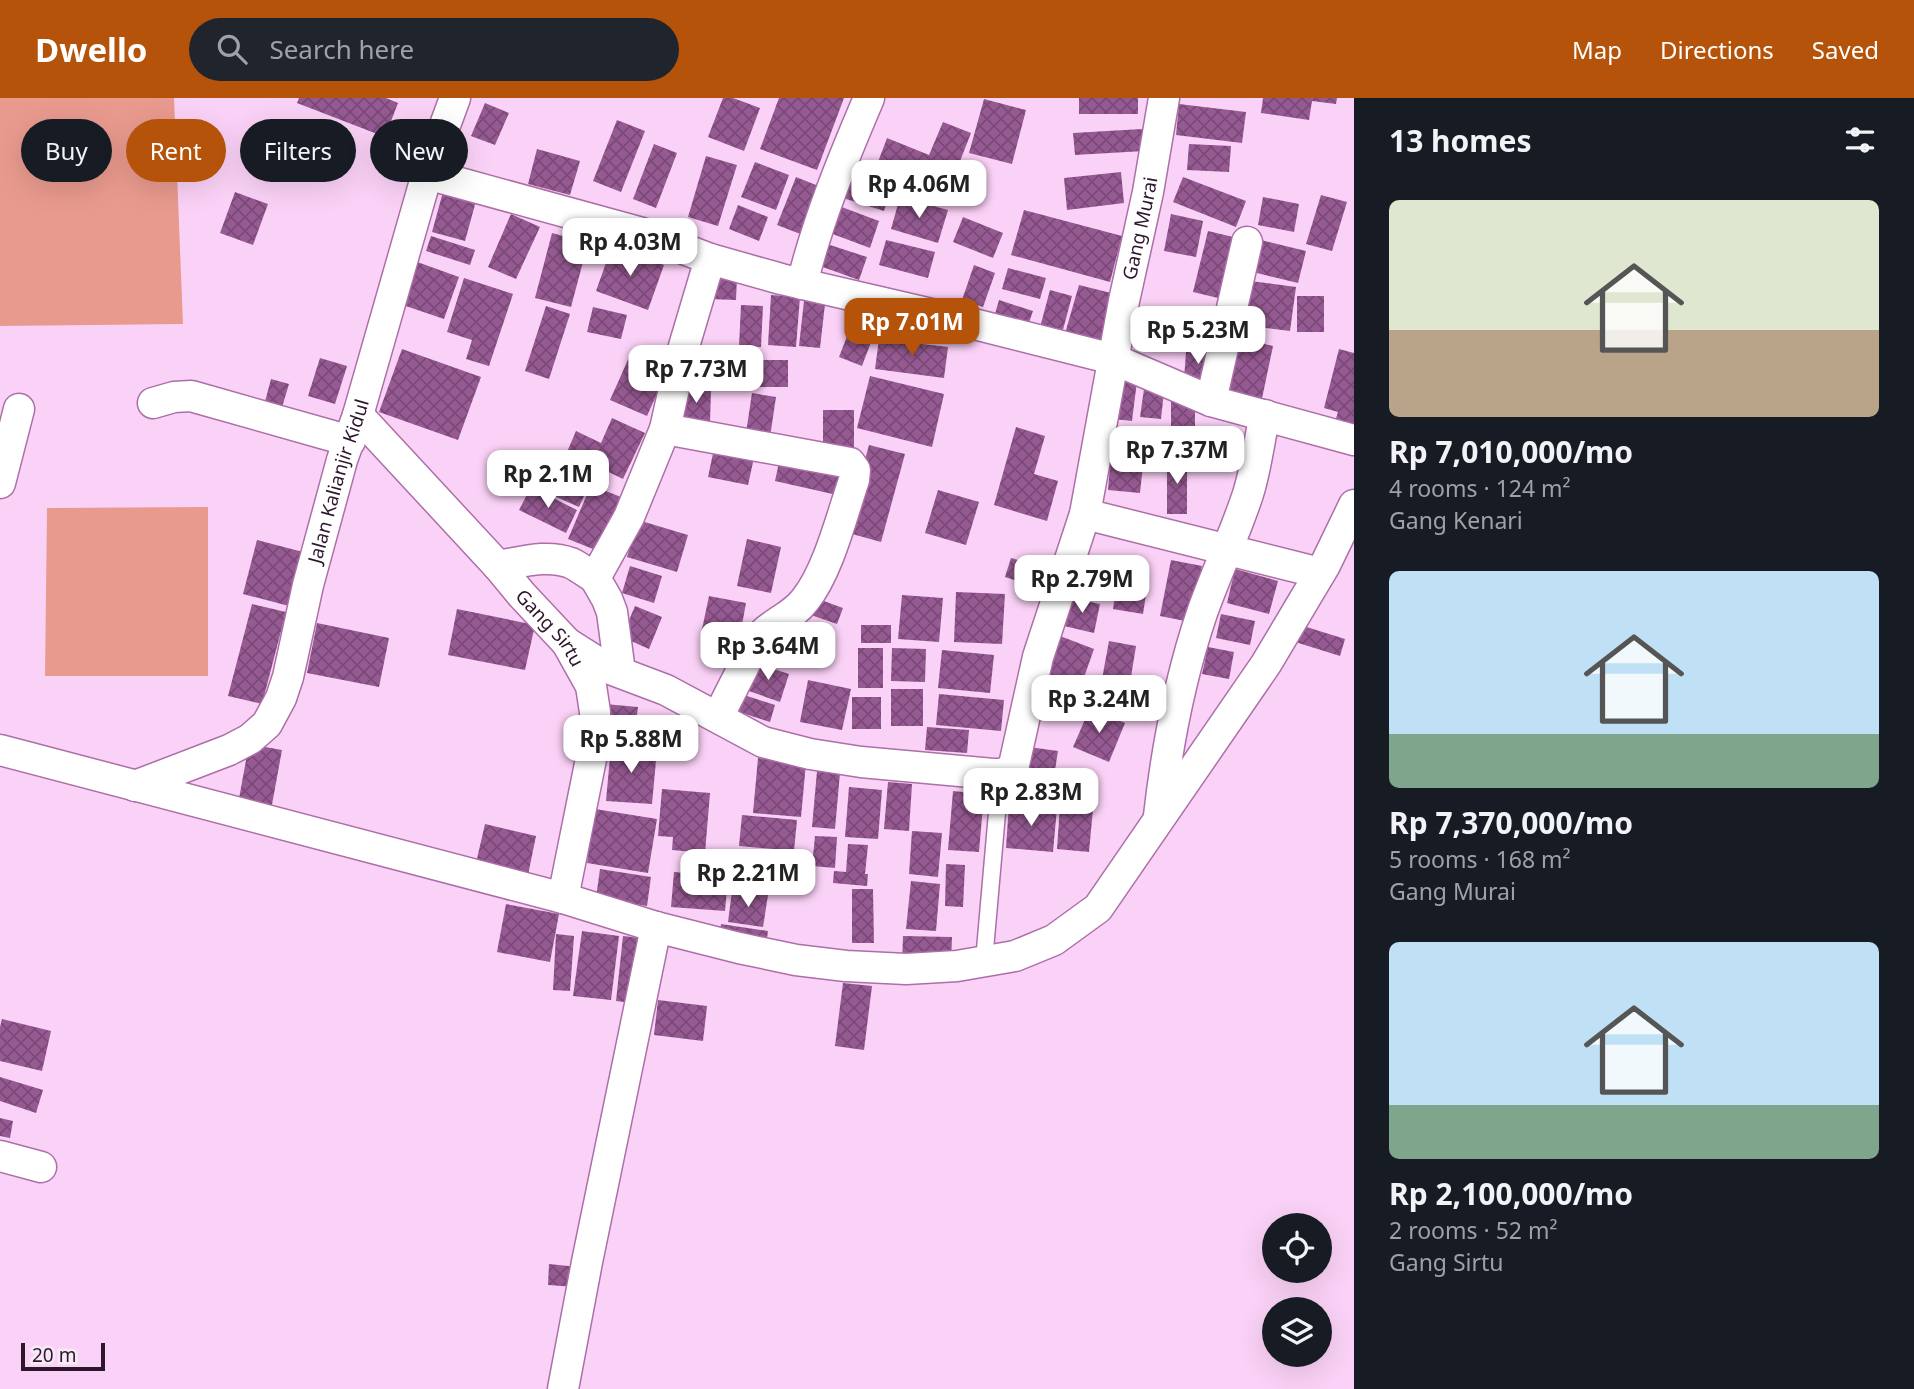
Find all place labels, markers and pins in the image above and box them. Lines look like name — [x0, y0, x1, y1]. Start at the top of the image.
pin: Rp 4.06M — [847, 160, 991, 220]
pin: Rp 4.03M — [558, 218, 702, 278]
pin: Rp 7.01M — [840, 299, 984, 358]
pin: Rp 5.23M — [1126, 306, 1270, 366]
pin: Rp 7.73M — [624, 345, 768, 405]
pin: Rp 7.37M — [1105, 426, 1249, 486]
pin: Rp 2.1M — [483, 450, 613, 510]
pin: Rp 2.79M — [1010, 556, 1154, 615]
pin: Rp 3.64M — [696, 622, 840, 682]
pin: Rp 3.24M — [1027, 676, 1171, 735]
pin: Rp 5.88M — [559, 716, 703, 775]
pin: Rp 2.83M — [959, 768, 1103, 828]
pin: Rp 2.21M — [676, 850, 820, 909]

